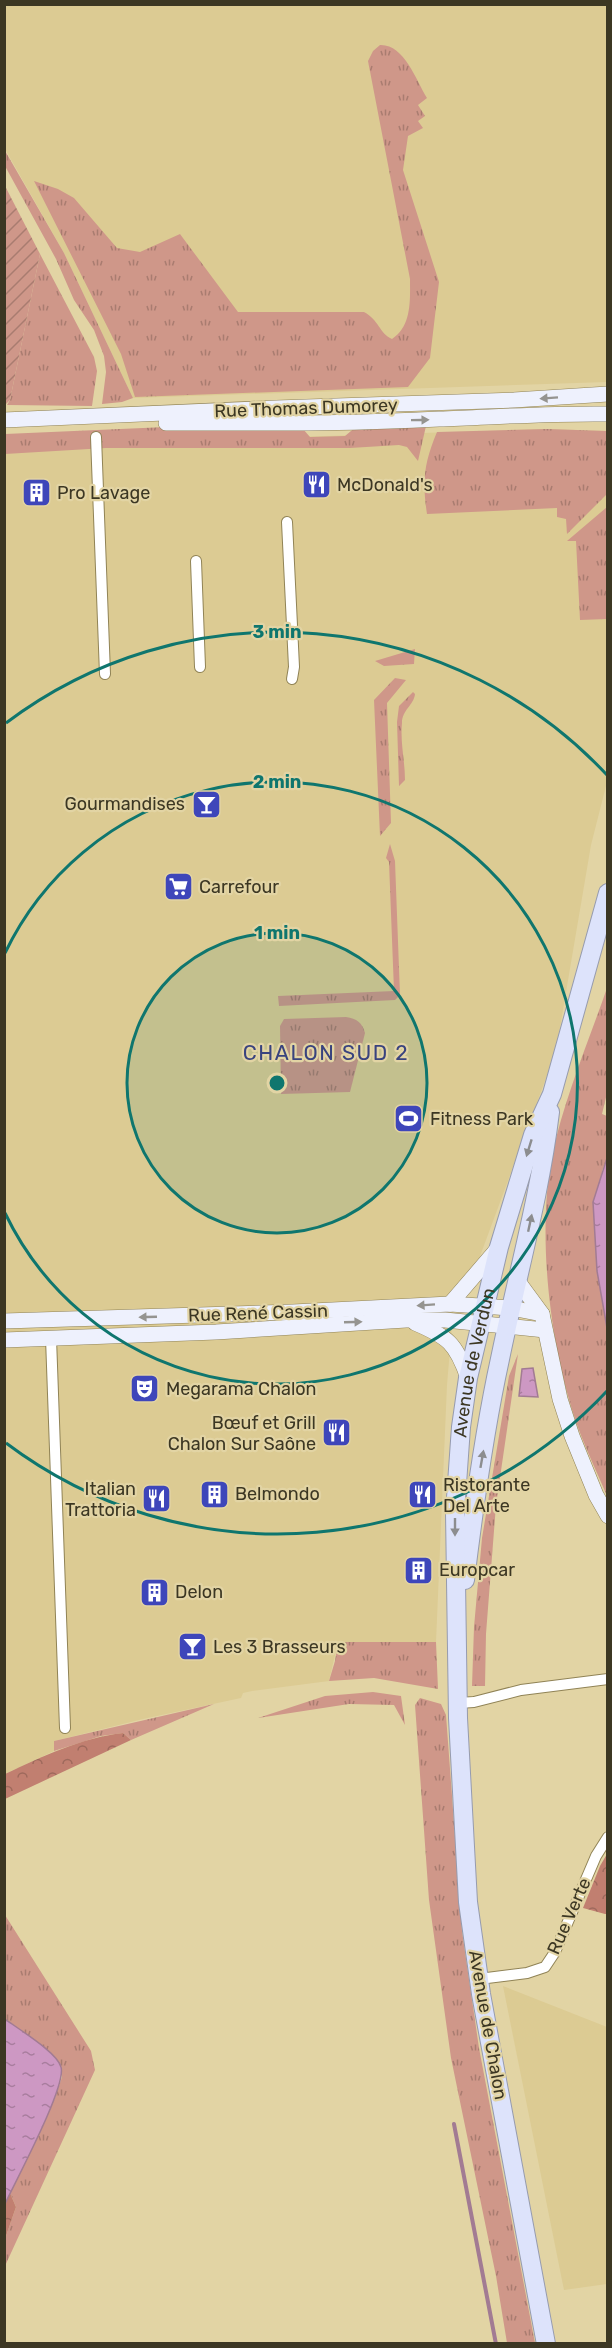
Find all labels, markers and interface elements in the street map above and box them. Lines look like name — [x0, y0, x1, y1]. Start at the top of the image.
one-way arrow — [540, 393, 559, 403]
street label: Rue Thomas Dumorey — [214, 394, 398, 422]
one-way arrow — [410, 415, 429, 425]
restaurant icon: McDonald's — [300, 469, 332, 501]
place label: McDonald's — [337, 474, 433, 496]
building icon: Pro Lavage — [20, 477, 52, 509]
place label: Pro Lavage — [57, 482, 150, 504]
text: 3 min — [253, 621, 301, 643]
text: 2 min — [253, 771, 301, 793]
bar icon: Gourmandises — [190, 788, 222, 820]
place label: Gourmandises — [64, 793, 185, 815]
supermarket icon: Carrefour — [162, 871, 194, 903]
place label: Carrefour — [199, 876, 279, 898]
text: 1 min — [254, 922, 300, 944]
district label: CHALON SUD 2 — [243, 1040, 409, 1065]
centre of rings — [267, 1073, 287, 1093]
sports icon: Fitness Park — [393, 1103, 425, 1135]
place label: Fitness Park — [430, 1108, 534, 1130]
one-way arrow — [524, 1139, 533, 1157]
one-way arrow — [526, 1213, 535, 1232]
street label: Avenue de Verdun — [449, 1286, 500, 1438]
street label: Rue René Cassin — [188, 1300, 328, 1326]
one-way arrow — [417, 1300, 436, 1310]
one-way arrow — [138, 1312, 157, 1321]
one-way arrow — [343, 1318, 362, 1327]
theatre icon: Megarama Chalon — [129, 1373, 161, 1405]
place label: Megarama Chalon — [166, 1378, 317, 1400]
place label: Bœuf et Grill Chalon Sur Saône — [168, 1412, 316, 1455]
restaurant icon: Bœuf et Grill Chalon Sur Saône — [321, 1417, 353, 1449]
one-way arrow — [478, 1449, 487, 1468]
place label: Ristorante Del Arte — [443, 1474, 530, 1517]
place label: Italian Trattoria — [65, 1478, 136, 1521]
building icon: Belmondo — [198, 1478, 230, 1510]
restaurant icon: Ristorante Del Arte — [406, 1479, 438, 1511]
restaurant icon: Italian Trattoria — [141, 1483, 173, 1515]
place label: Belmondo — [235, 1483, 320, 1505]
one-way arrow — [450, 1518, 460, 1537]
building icon: Europcar — [402, 1554, 434, 1586]
place label: Europcar — [439, 1559, 515, 1581]
building icon: Delon — [138, 1576, 170, 1608]
place label: Delon — [175, 1581, 223, 1603]
bar icon: Les 3 Brasseurs — [176, 1631, 208, 1663]
place label: Les 3 Brasseurs — [213, 1636, 346, 1658]
street label: Rue Verte — [542, 1874, 596, 1958]
street label: Avenue de Chalon — [464, 1949, 512, 2101]

